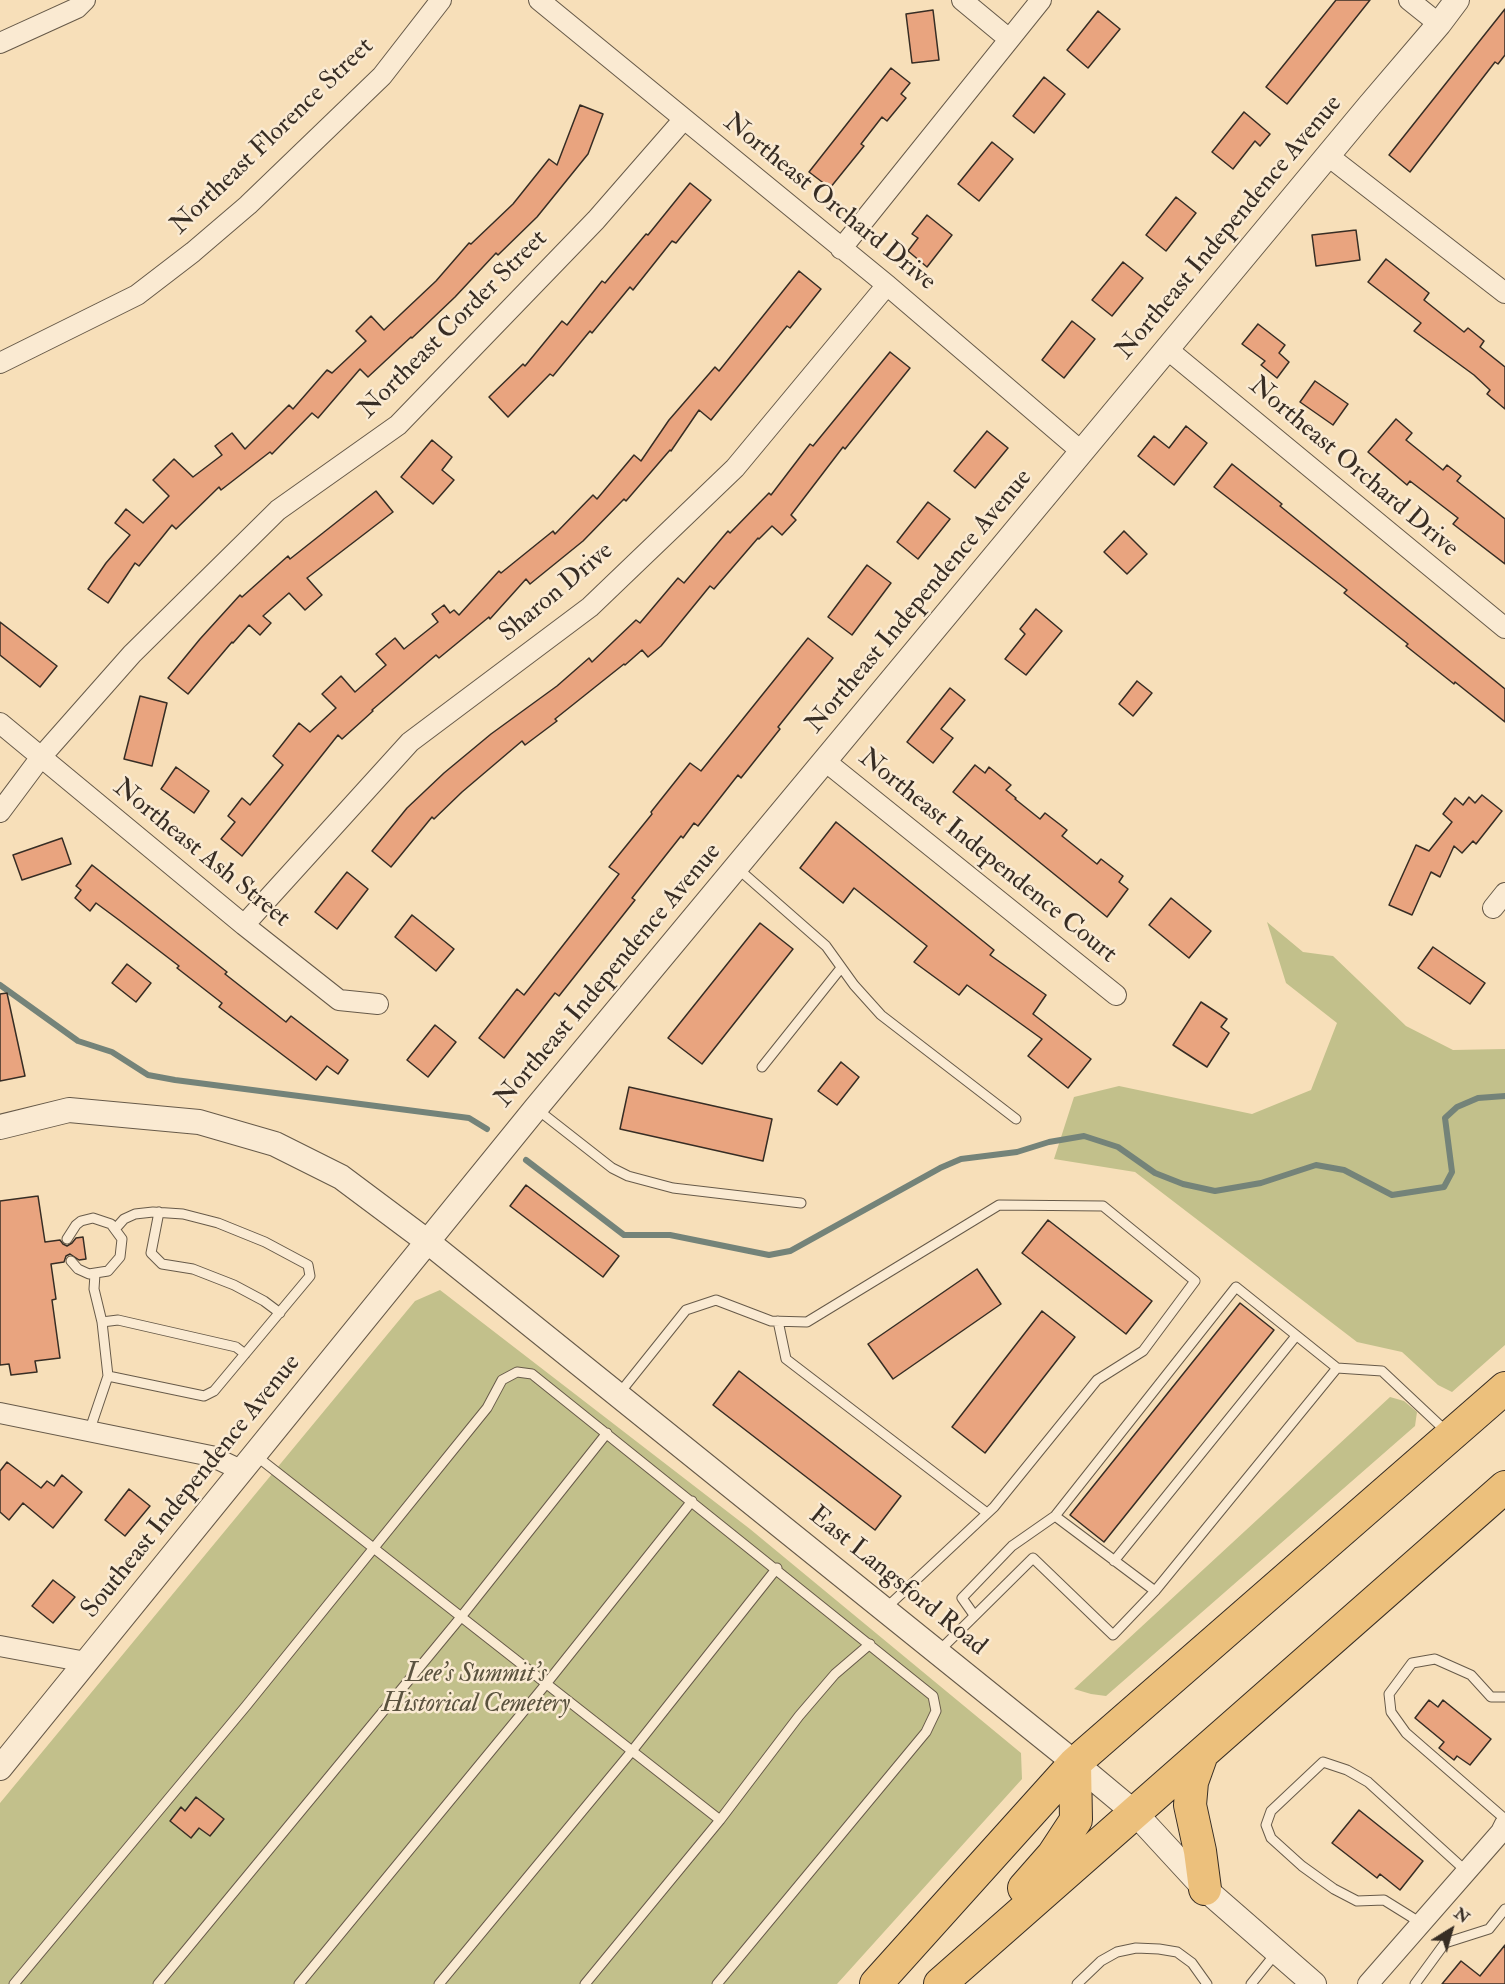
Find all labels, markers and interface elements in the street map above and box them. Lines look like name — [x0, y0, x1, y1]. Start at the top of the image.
street label: Northeast Florence Street — [165, 32, 381, 242]
street label: Northeast Independence Avenue — [1110, 90, 1350, 366]
street label: Northeast Orchard Drive — [717, 108, 941, 298]
street label: Northeast Corder Street — [353, 224, 555, 426]
street label: Northeast Orchard Drive — [1242, 371, 1464, 565]
street label: Northeast Independence Avenue — [800, 464, 1040, 740]
street label: Sharon Drive — [494, 536, 620, 650]
street label: Northeast Independence Court — [852, 743, 1122, 971]
street label: Northeast Ash Street — [106, 773, 296, 935]
street label: Northeast Independence Avenue — [489, 838, 729, 1114]
street label: Southeast Independence Avenue — [76, 1349, 308, 1625]
street label: East Langsford Road — [802, 1501, 992, 1663]
park label: Lee's Summit's Historical Cemetery — [382, 1659, 570, 1720]
north arrow — [1421, 1900, 1481, 1960]
text: N — [1450, 1903, 1474, 1928]

